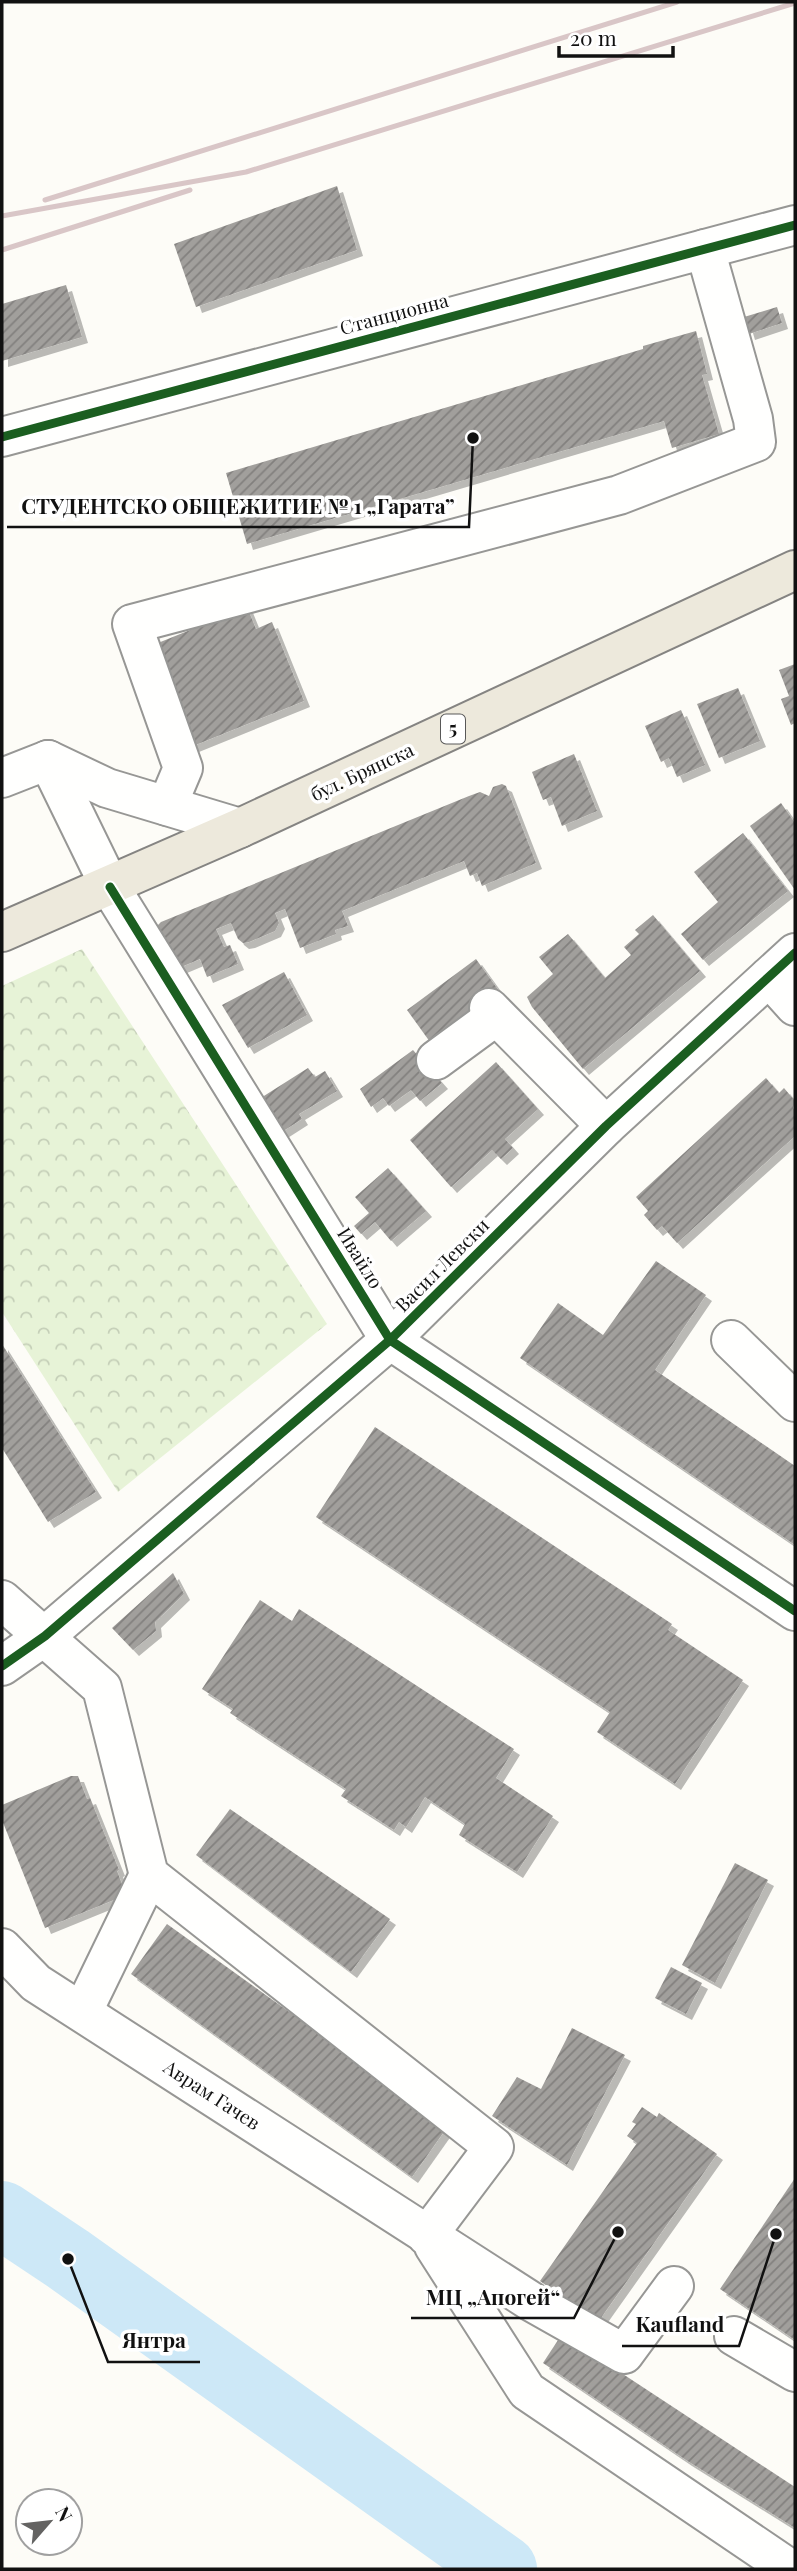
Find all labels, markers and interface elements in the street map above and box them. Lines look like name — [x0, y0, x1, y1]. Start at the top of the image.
scale bar — [559, 14, 673, 58]
text: 20 m — [570, 23, 617, 51]
street label: Станционна — [337, 286, 451, 340]
callout: СТУДЕНТСКО ОБЩЕЖИТИЕ № 1 „Гарата” — [7, 485, 469, 527]
text: СТУДЕНТСКО ОБЩЕЖИТИЕ № 1 „Гарата” — [21, 491, 455, 519]
road number: 5 — [441, 714, 465, 744]
street label: бул. Брянска — [306, 736, 418, 806]
street label: Васил Левски — [389, 1212, 494, 1317]
street label: Ивайло — [332, 1222, 390, 1293]
street label: Аврам Гачев — [158, 2053, 266, 2135]
callout: МЦ „Апогей“ — [411, 2276, 574, 2318]
text: МЦ „Апогей“ — [426, 2282, 560, 2310]
callout: Kaufland — [622, 2304, 739, 2346]
text: Kaufland — [636, 2309, 725, 2337]
callout: Янтра — [108, 2320, 200, 2362]
text: Янтра — [121, 2325, 186, 2353]
north arrow — [14, 2487, 84, 2557]
text: N — [50, 2501, 80, 2526]

